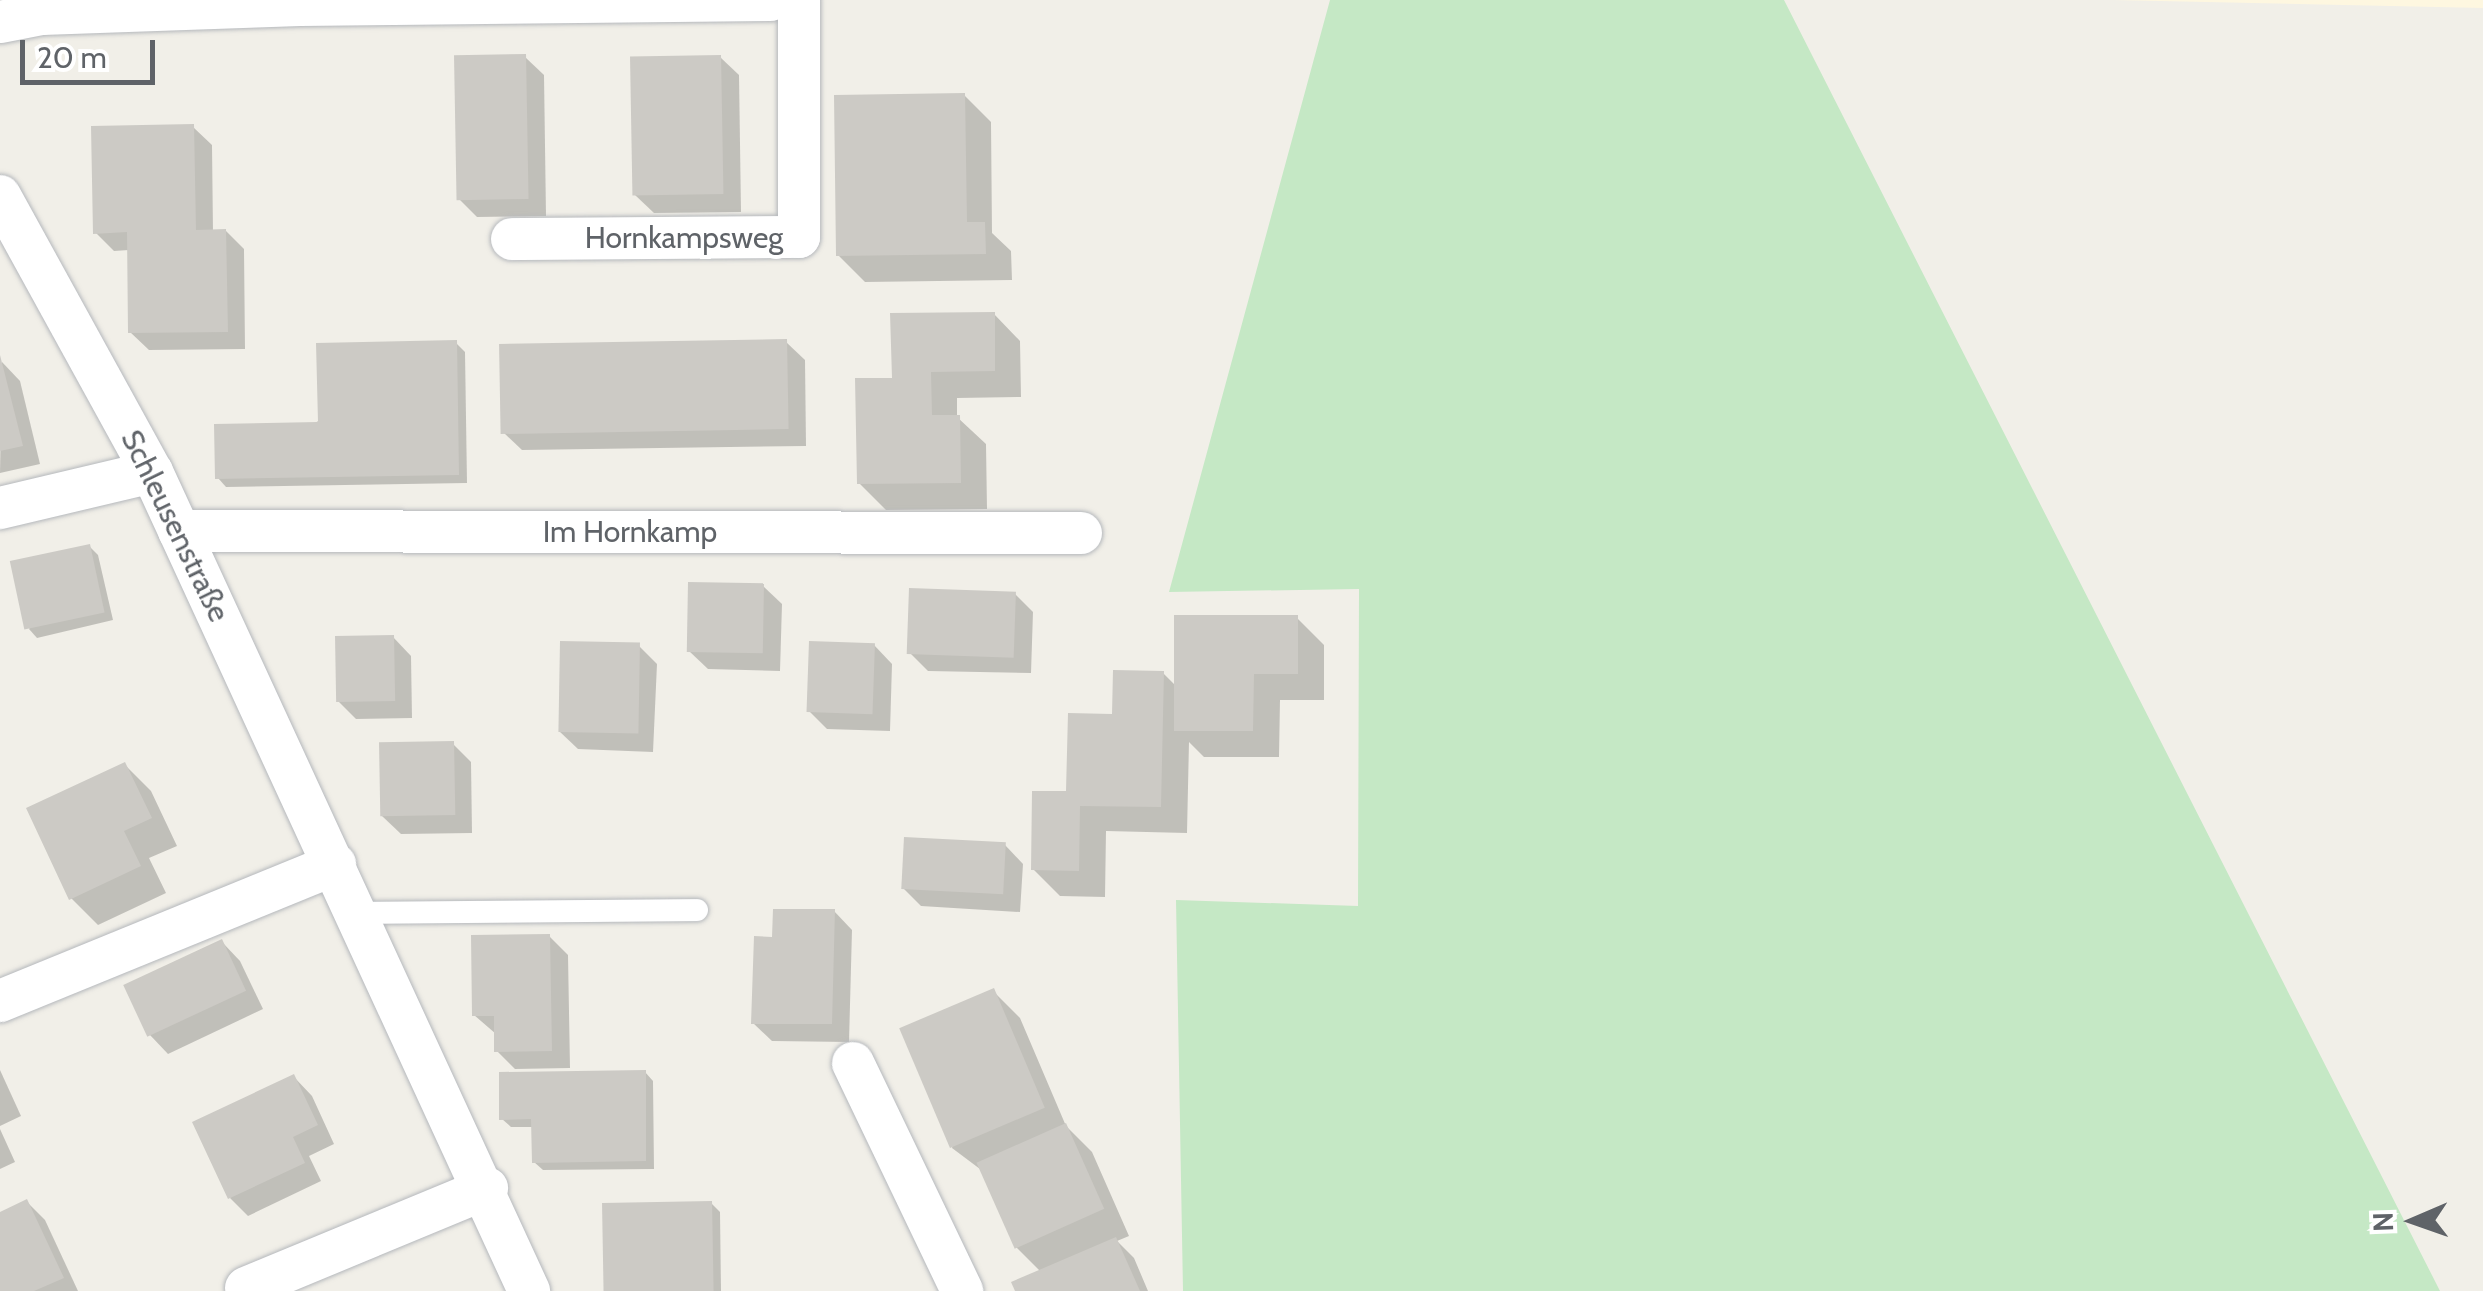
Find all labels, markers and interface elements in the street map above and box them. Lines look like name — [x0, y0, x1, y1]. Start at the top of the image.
scale bar — [25, 20, 160, 82]
text: 20 m — [37, 39, 107, 76]
street label: Hornkampsweg — [585, 220, 783, 256]
street label: Schleusenstraße — [113, 424, 237, 628]
street label: Im Hornkamp — [543, 514, 717, 550]
north arrow — [2363, 1171, 2463, 1271]
text: N — [2366, 1212, 2400, 1233]

